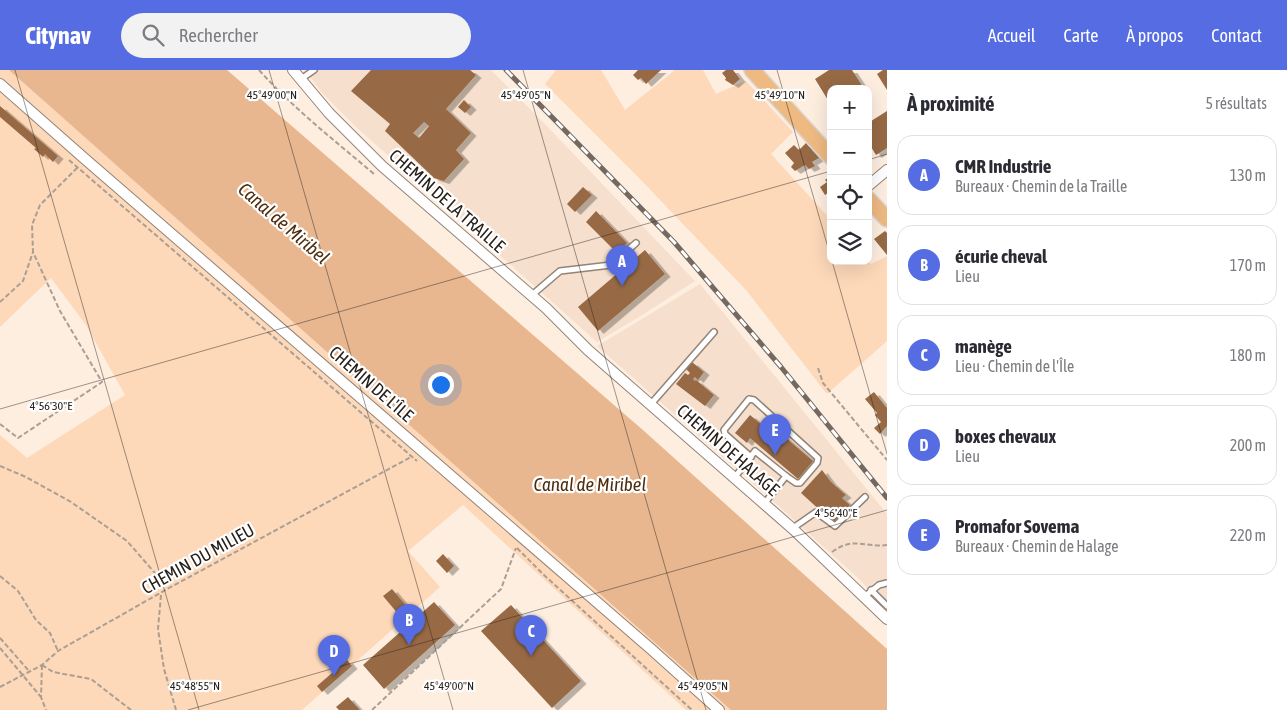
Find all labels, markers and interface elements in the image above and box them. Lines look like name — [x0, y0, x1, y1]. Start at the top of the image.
search box — [121, 13, 471, 58]
icon: search — [139, 21, 167, 49]
text: Citynav — [25, 22, 91, 49]
text: Rechercher — [179, 24, 258, 46]
text: Accueil — [988, 25, 1036, 46]
text: Carte — [1064, 25, 1098, 46]
text: À propos — [1126, 25, 1183, 46]
text: Contact — [1211, 25, 1262, 46]
map controls — [827, 85, 872, 265]
button: + — [827, 85, 872, 130]
text: 45°49'00"N — [247, 88, 297, 102]
text: 45°49'05"N — [501, 88, 551, 102]
text: 45°49'10"N — [755, 88, 805, 102]
text: À proximité — [907, 91, 995, 115]
text: 5 résultats — [1205, 94, 1267, 112]
button: − — [827, 130, 872, 175]
street label: CHEMIN DE LA TRAILLE — [385, 145, 510, 257]
text: CMR Industrie — [955, 155, 1051, 177]
text: A — [920, 166, 928, 184]
text: 130 m — [1230, 166, 1266, 184]
button: locate — [827, 175, 872, 220]
text: Bureaux · Chemin de la Traille — [955, 177, 1127, 195]
water label: Canal de Miribel — [234, 178, 334, 268]
button: layers — [827, 220, 872, 265]
pin: A — [606, 245, 638, 286]
text: écurie cheval — [955, 245, 1047, 267]
text: B — [920, 256, 928, 274]
text: 170 m — [1230, 256, 1266, 274]
text: Lieu — [955, 267, 980, 285]
text: manège — [955, 335, 1012, 357]
street label: CHEMIN DE L'ÎLE — [325, 341, 418, 426]
text: C — [920, 346, 928, 364]
text: 180 m — [1230, 346, 1266, 364]
text: Lieu · Chemin de l'Île — [955, 357, 1074, 375]
your location — [428, 372, 454, 398]
text: 4°56'30"E — [30, 399, 72, 413]
street label: CHEMIN DE HALAGE — [672, 400, 784, 500]
pin: E — [759, 414, 791, 455]
text: boxes chevaux — [955, 425, 1056, 447]
text: D — [920, 436, 928, 454]
text: 200 m — [1230, 436, 1266, 454]
text: Lieu — [955, 447, 980, 465]
water label: Canal de Miribel — [533, 473, 647, 495]
text: 4°56'40"E — [815, 506, 857, 520]
text: Promafor Sovema — [955, 515, 1079, 537]
street label: CHEMIN DU MILIEU — [138, 519, 258, 598]
text: E — [921, 526, 927, 544]
text: 220 m — [1230, 526, 1266, 544]
text: Bureaux · Chemin de Halage — [955, 537, 1118, 555]
pin: B — [393, 604, 425, 645]
pin: C — [515, 615, 547, 656]
pin: D — [318, 635, 350, 676]
text: 45°48'55"N — [170, 679, 220, 693]
text: 45°49'00"N — [424, 679, 474, 693]
text: 45°49'05"N — [678, 679, 728, 693]

